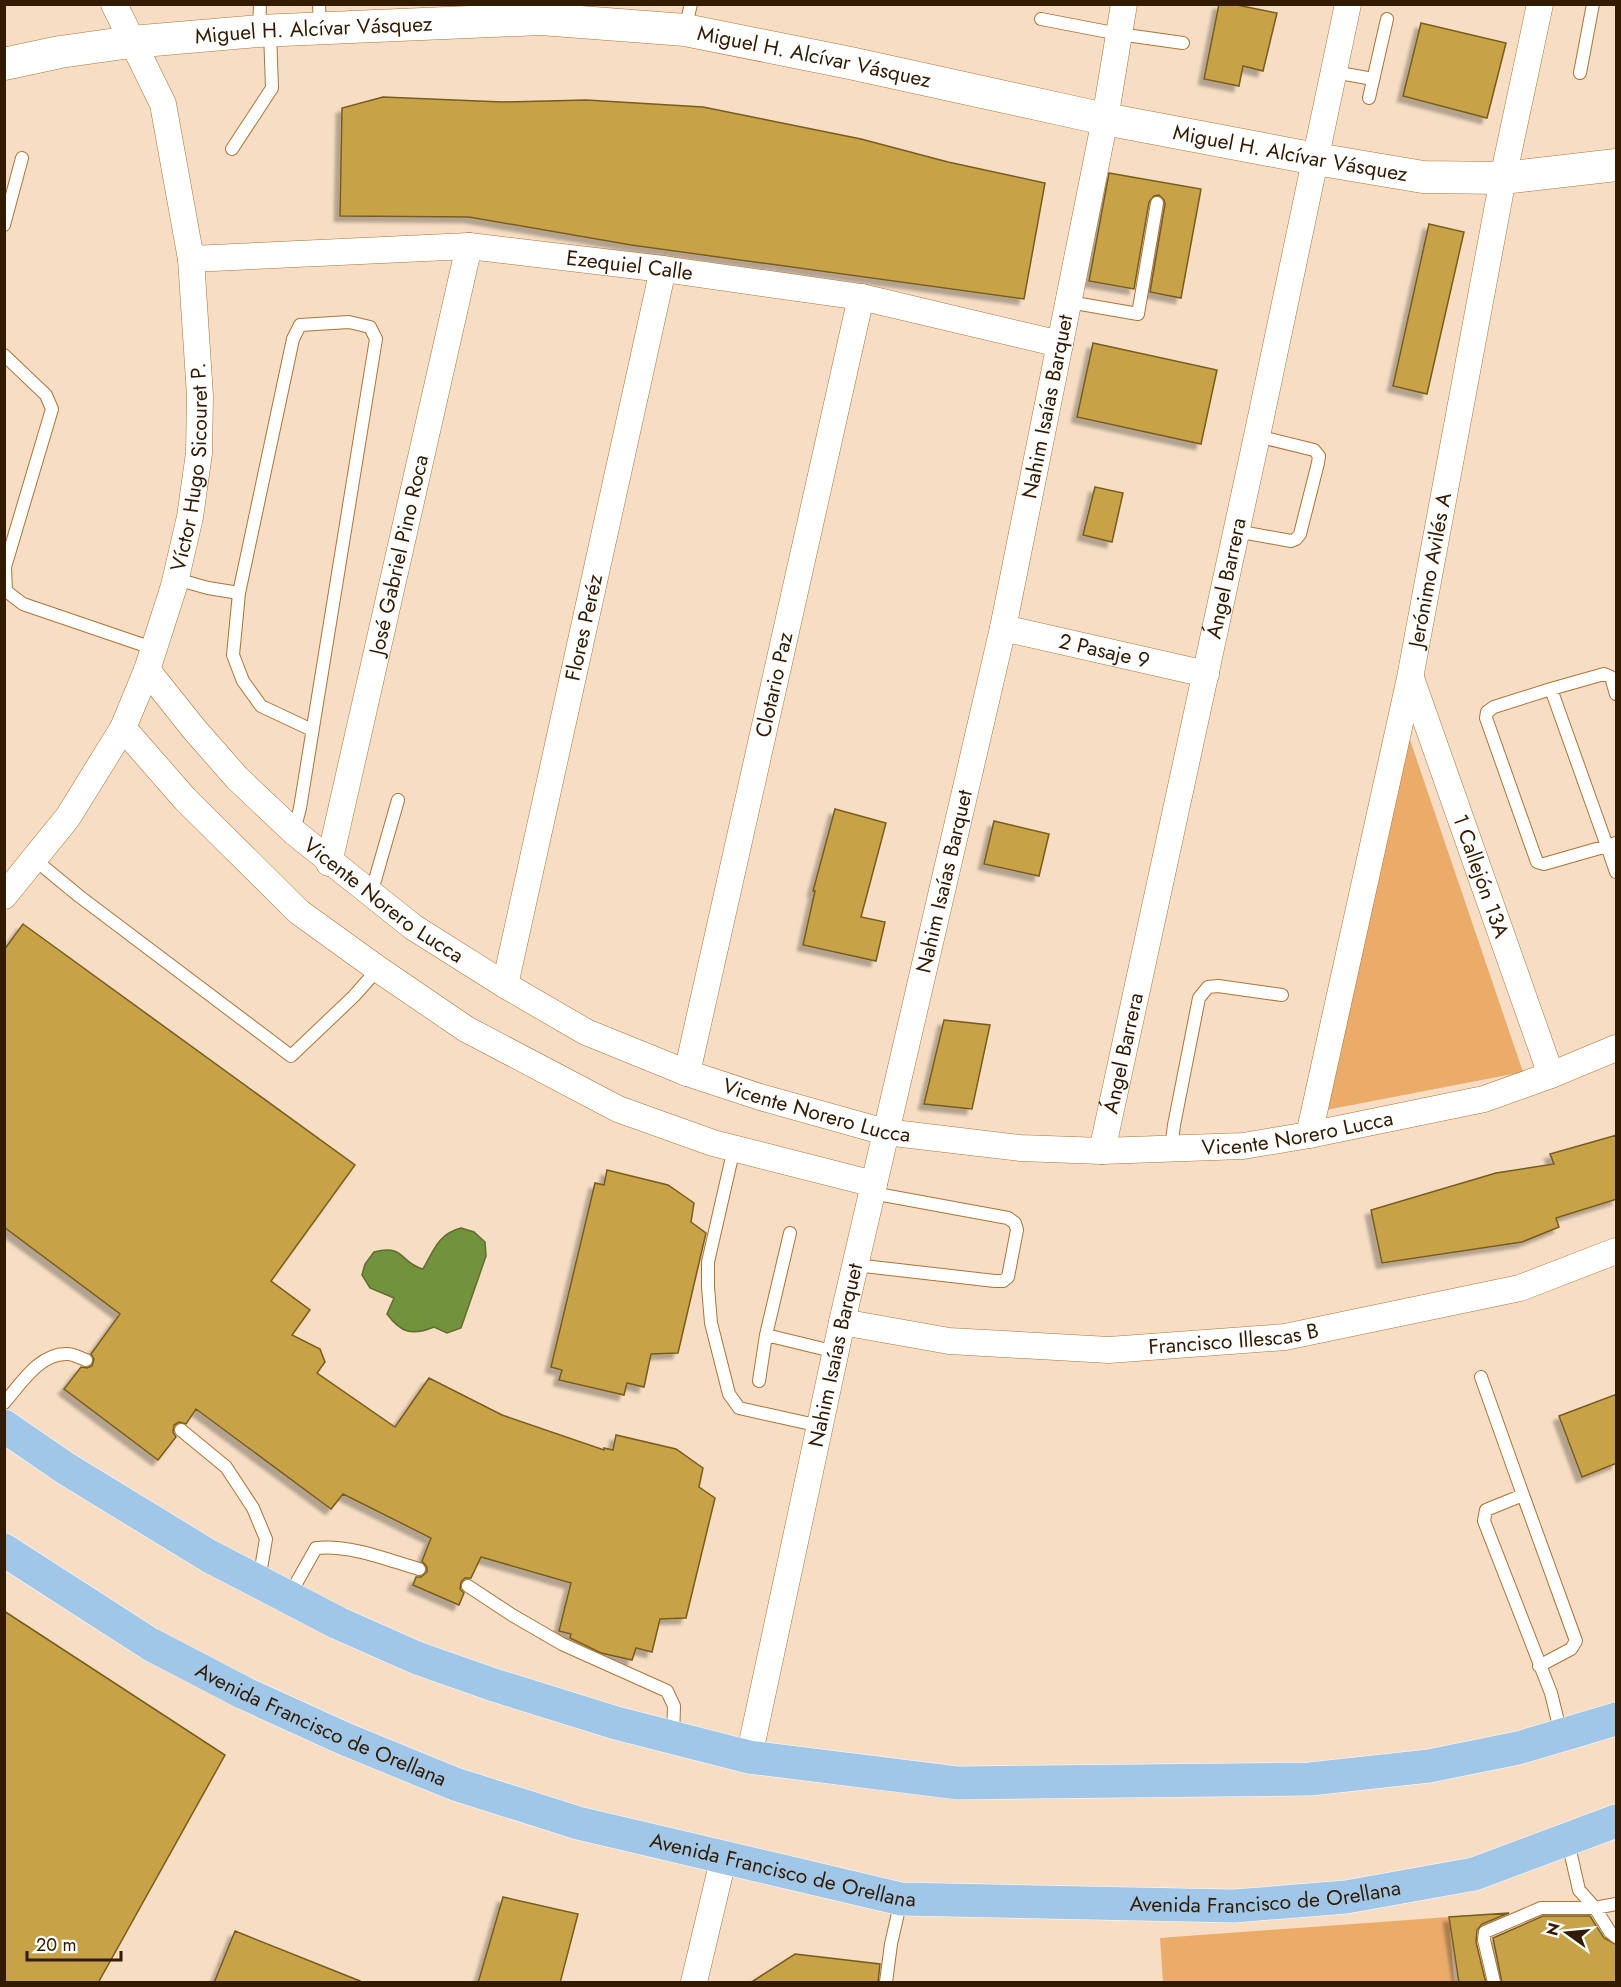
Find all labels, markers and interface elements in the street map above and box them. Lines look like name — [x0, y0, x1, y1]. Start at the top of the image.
street label: Miguel H. Alcívar Vásquez — [194, 9, 433, 51]
street label: Miguel H. Alcívar Vásquez — [695, 18, 934, 95]
street label: Miguel H. Alcívar Vásquez — [1171, 117, 1410, 189]
street label: Ezequiel Calle — [565, 243, 695, 288]
street label: Nahim Isaías Barquet — [1014, 312, 1080, 501]
street label: Víctor Hugo Sicouret P. — [163, 362, 215, 574]
street label: José Gabriel Pino Roca — [361, 452, 436, 661]
street label: Jerónimo Avilés A — [1400, 490, 1459, 653]
street label: Ángel Barrera — [1198, 515, 1254, 642]
street label: Flores Peréz — [558, 571, 610, 684]
street label: 2 Pasaje 9 — [1056, 626, 1153, 676]
street label: Clotario Paz — [748, 629, 800, 740]
street label: Nahim Isaías Barquet — [908, 787, 980, 976]
street label: 1 Callejón 13A — [1445, 810, 1517, 942]
street label: Vicente Norero Lucca — [297, 830, 470, 970]
street label: Ángel Barrera — [1096, 990, 1151, 1117]
street label: Vicente Norero Lucca — [719, 1071, 912, 1150]
street label: Vicente Norero Lucca — [1201, 1103, 1396, 1162]
street label: Nahim Isaías Barquet — [801, 1260, 870, 1450]
street label: Francisco Illescas B — [1147, 1315, 1321, 1362]
street label: Avenida Francisco de Orellana — [190, 1655, 451, 1794]
street label: Avenida Francisco de Orellana — [647, 1825, 916, 1915]
street label: Avenida Francisco de Orellana — [1129, 1872, 1403, 1921]
north arrow — [1537, 1903, 1597, 1963]
text: N — [1540, 1920, 1566, 1938]
scale bar — [27, 1924, 122, 1962]
text: 20 m — [36, 1932, 76, 1958]

